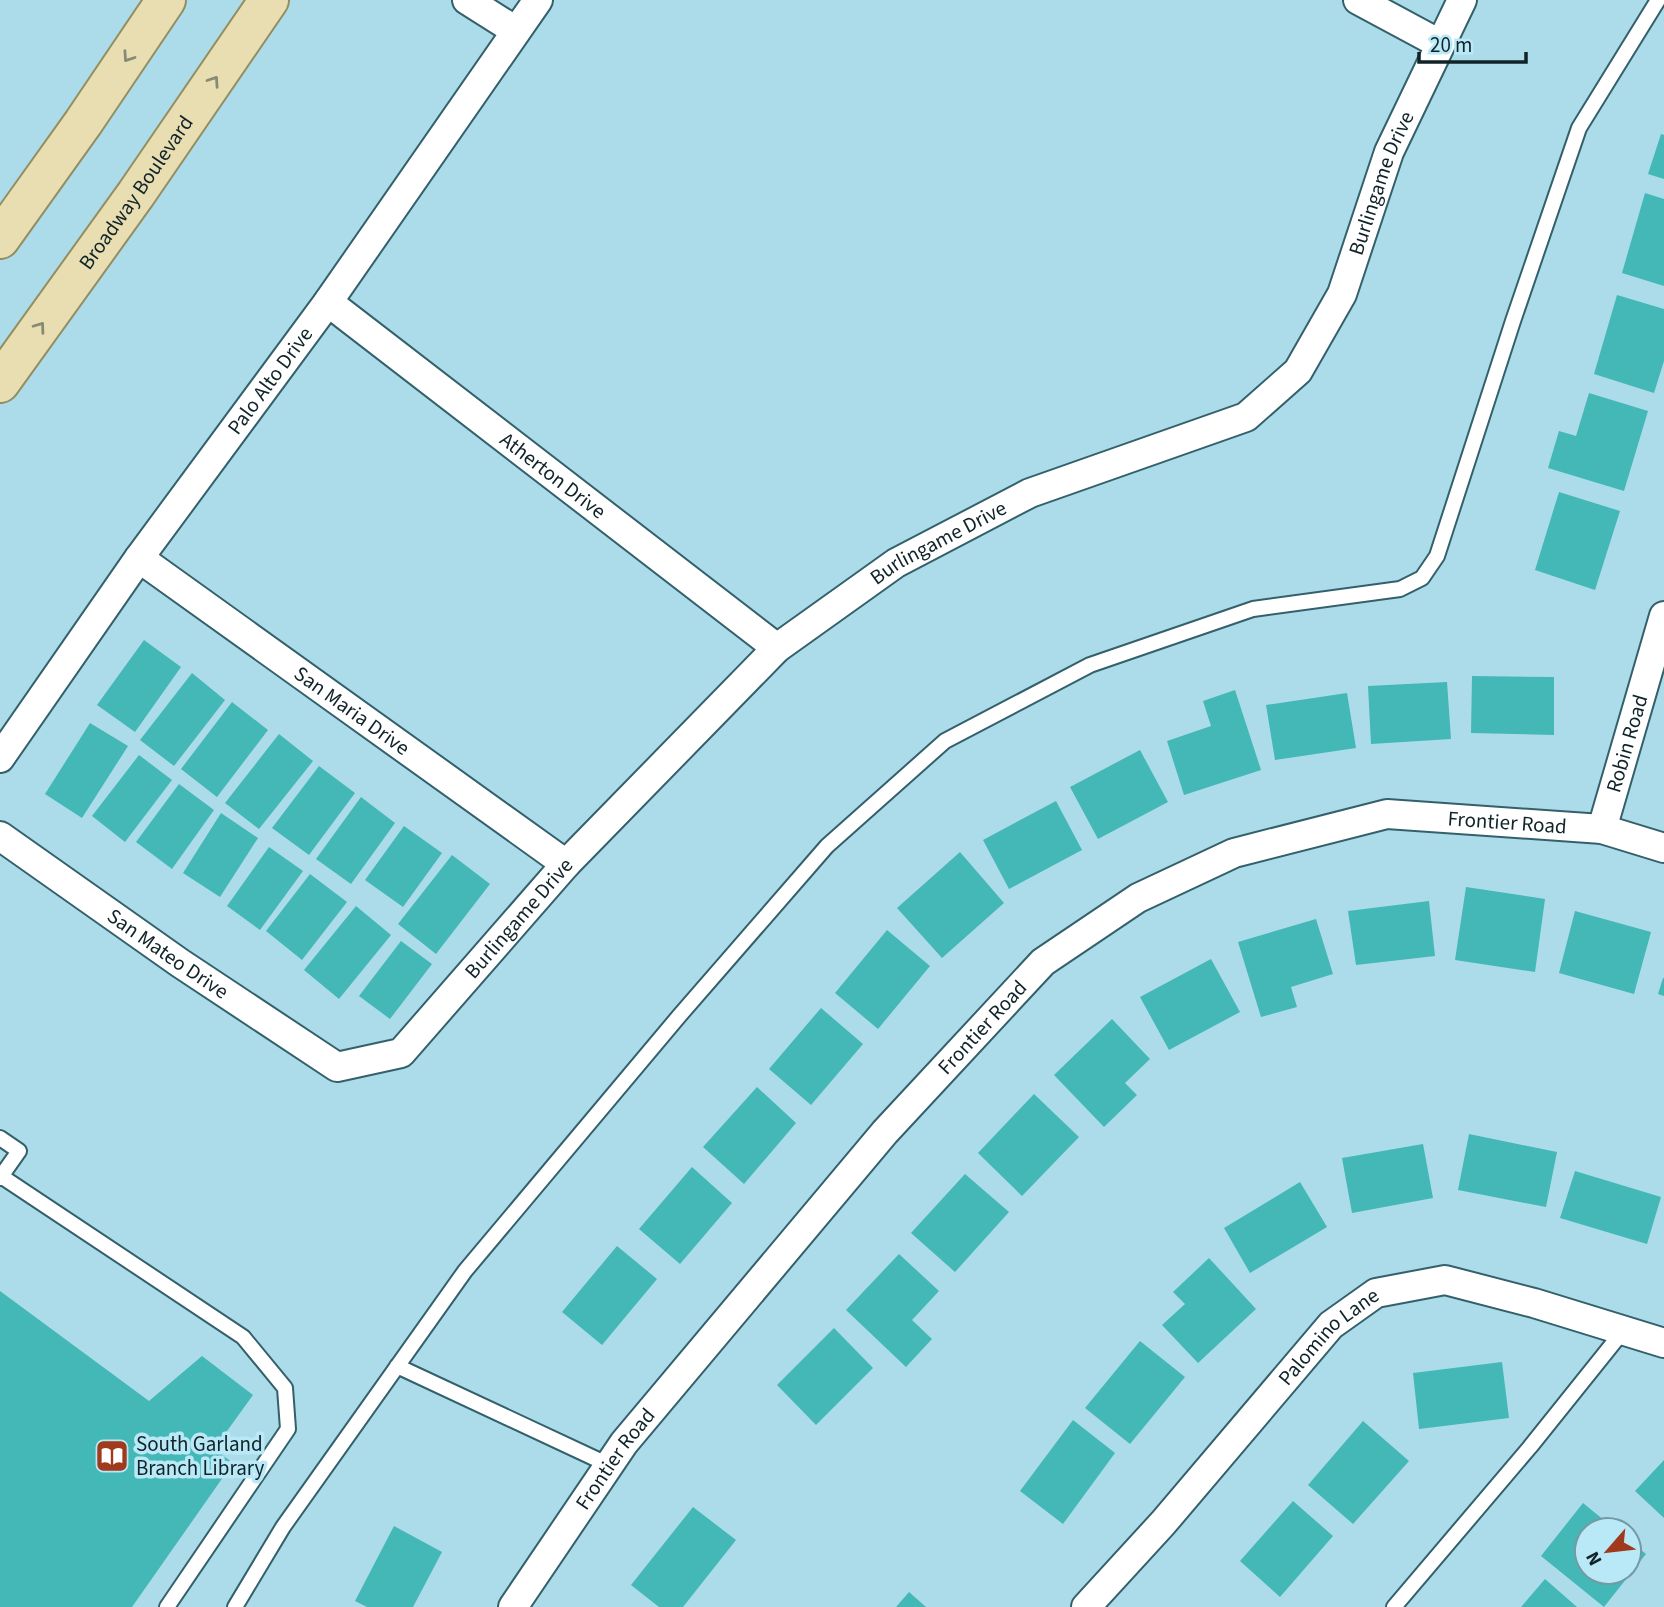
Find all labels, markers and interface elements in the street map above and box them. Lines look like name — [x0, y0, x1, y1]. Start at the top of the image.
scale bar — [1419, 21, 1526, 65]
text: 20 m — [1430, 30, 1472, 60]
one-way arrow — [123, 49, 136, 62]
one-way arrow — [205, 76, 218, 89]
street label: Burlingame Drive — [1341, 106, 1421, 259]
street label: Broadway Boulevard — [71, 109, 201, 276]
street label: Palo Alto Drive — [220, 321, 320, 441]
one-way arrow — [32, 322, 44, 335]
street label: Atherton Drive — [494, 425, 612, 526]
street label: Burlingame Drive — [864, 493, 1012, 592]
street label: San Maria Drive — [288, 659, 416, 762]
street label: Robin Road — [1598, 691, 1655, 796]
street label: Frontier Road — [1447, 803, 1568, 841]
street label: Burlingame Drive — [457, 851, 580, 985]
street label: San Mateo Drive — [101, 901, 235, 1006]
street label: Frontier Road — [931, 973, 1034, 1081]
street label: Palomino Lane — [1271, 1280, 1385, 1392]
street label: Frontier Road — [568, 1402, 662, 1516]
place label: South Garland Branch Library — [136, 1429, 265, 1483]
library icon: South Garland Branch Library — [93, 1437, 131, 1475]
north arrow — [1573, 1516, 1643, 1586]
text: N — [1579, 1546, 1609, 1570]

